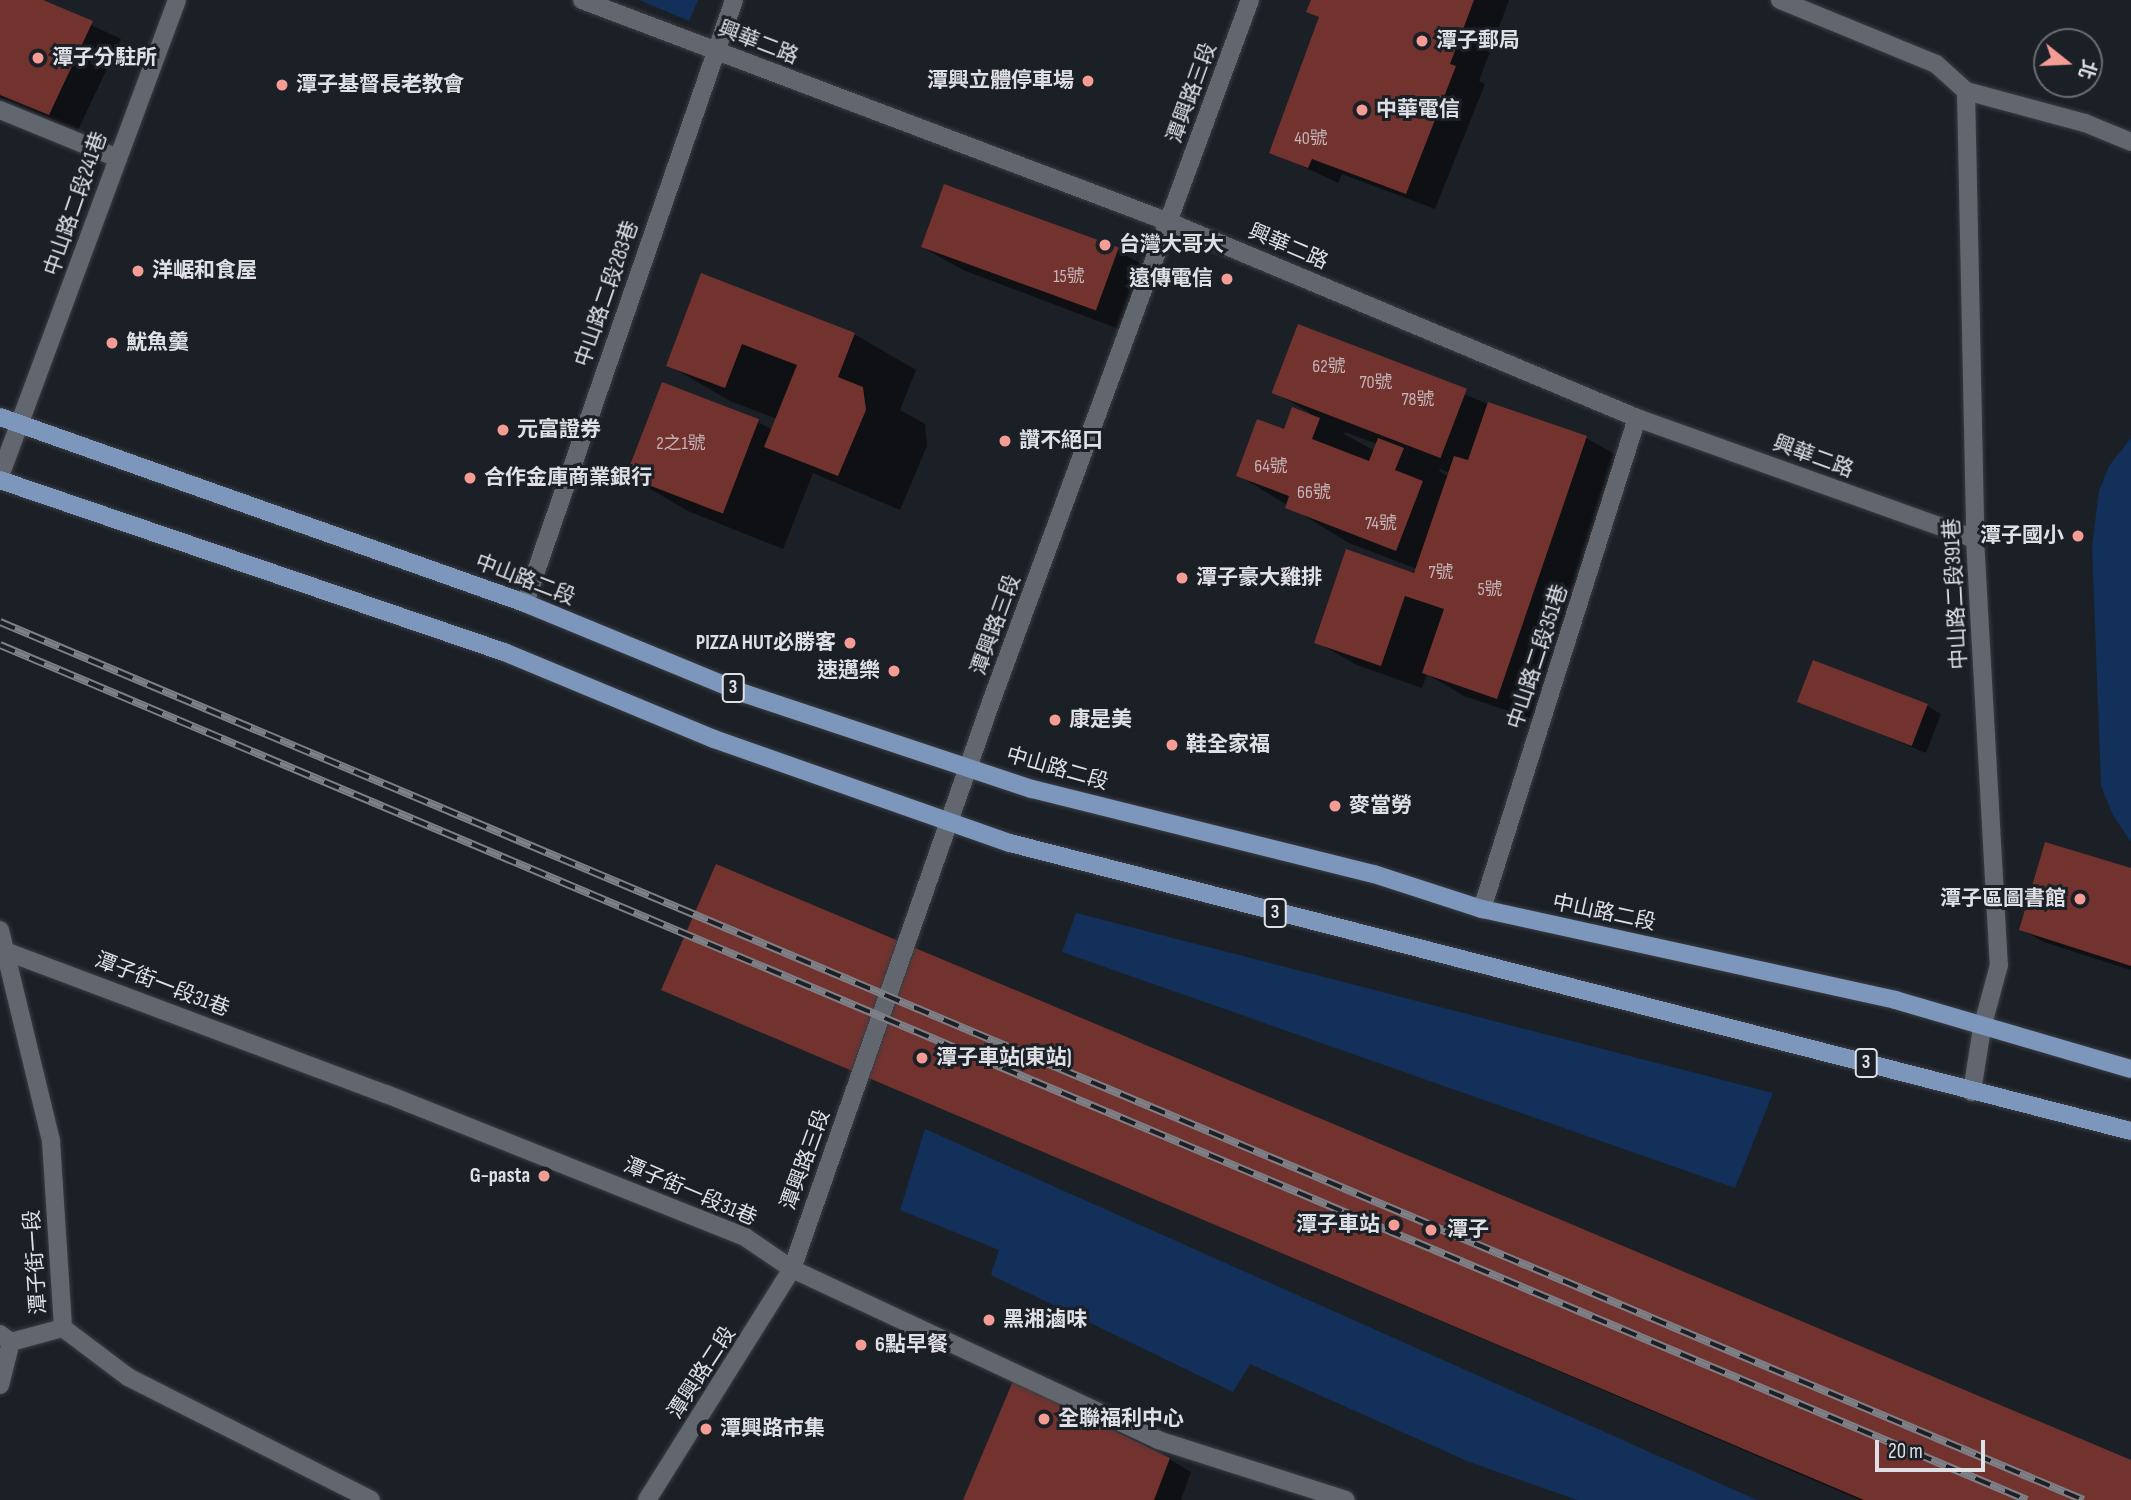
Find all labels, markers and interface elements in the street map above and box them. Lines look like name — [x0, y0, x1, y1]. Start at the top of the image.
street label: 興華二路 — [714, 16, 802, 70]
place label: 潭子郵局 — [1436, 28, 1520, 54]
north arrow — [2033, 28, 2103, 98]
marker: 潭子郵局 — [1414, 33, 1430, 49]
street label: 潭興路三段 — [1162, 39, 1222, 147]
place label: 潭子分駐所 — [52, 45, 157, 71]
marker: 潭子分駐所 — [30, 50, 46, 66]
text: 北 — [2073, 56, 2100, 82]
place label: 潭興立體停車場 — [927, 68, 1074, 94]
place label: 潭子基督長老教會 — [296, 72, 464, 98]
marker: 潭興立體停車場 — [1080, 73, 1096, 89]
marker: 潭子基督長老教會 — [274, 77, 290, 93]
place label: 中華電信 — [1376, 97, 1460, 123]
marker: 中華電信 — [1354, 102, 1370, 118]
house number: 40號 — [1294, 128, 1328, 150]
street label: 中山路二段241巷 — [40, 129, 112, 279]
street label: 中山路二段283巷 — [570, 218, 644, 370]
street label: 興華二路 — [1244, 219, 1332, 275]
place label: 台灣大哥大 — [1119, 232, 1224, 258]
marker: 台灣大哥大 — [1097, 237, 1113, 253]
place label: 洋崌和食屋 — [152, 258, 257, 284]
marker: 洋崌和食屋 — [130, 263, 146, 279]
house number: 15號 — [1053, 266, 1085, 288]
place label: 遠傳電信 — [1129, 266, 1213, 292]
marker: 遠傳電信 — [1219, 271, 1235, 287]
place label: 魷魚羹 — [126, 330, 189, 356]
marker: 魷魚羹 — [104, 335, 120, 351]
house number: 62號 — [1312, 356, 1346, 378]
house number: 70號 — [1359, 372, 1393, 394]
house number: 78號 — [1401, 389, 1435, 411]
place label: 元富證券 — [517, 417, 601, 443]
marker: 元富證券 — [495, 422, 511, 438]
place label: 讚不絕口 — [1019, 428, 1103, 454]
street label: 興華二路 — [1769, 431, 1857, 483]
house number: 2之1號 — [656, 433, 706, 455]
marker: 讚不絕口 — [997, 433, 1013, 449]
house number: 64號 — [1254, 456, 1288, 478]
place label: 合作金庫商業銀行 — [484, 465, 652, 491]
marker: 合作金庫商業銀行 — [462, 470, 478, 486]
house number: 66號 — [1297, 482, 1331, 504]
house number: 74號 — [1365, 513, 1397, 535]
street label: 中山路二段391巷 — [1939, 518, 1973, 670]
place label: 潭子國小 — [1980, 523, 2064, 549]
marker: 潭子國小 — [2070, 528, 2086, 544]
street label: 中山路二段 — [471, 549, 579, 611]
house number: 7號 — [1428, 562, 1454, 584]
place label: 潭子豪大雞排 — [1196, 565, 1322, 591]
marker: 潭子豪大雞排 — [1174, 570, 1190, 586]
street label: 潭興路三段 — [966, 571, 1026, 679]
house number: 5號 — [1477, 579, 1503, 601]
street label: 中山路二段351巷 — [1503, 582, 1573, 732]
place label: PIZZA HUT必勝客 — [696, 630, 836, 656]
marker: PIZZA HUT必勝客 — [842, 635, 858, 651]
place label: 速邁樂 — [817, 658, 880, 684]
marker: 速邁樂 — [886, 663, 902, 679]
road number: 3 — [721, 673, 745, 704]
place label: 康是美 — [1069, 707, 1132, 733]
marker: 康是美 — [1047, 712, 1063, 728]
place label: 鞋全家福 — [1186, 732, 1270, 758]
marker: 鞋全家福 — [1164, 737, 1180, 753]
street label: 中山路二段 — [1003, 742, 1111, 796]
place label: 麥當勞 — [1349, 793, 1412, 819]
marker: 麥當勞 — [1327, 798, 1343, 814]
place label: 潭子區圖書館 — [1940, 886, 2066, 912]
street label: 中山路二段 — [1550, 890, 1658, 936]
marker: 潭子區圖書館 — [2072, 891, 2088, 907]
road number: 3 — [1263, 897, 1287, 928]
street label: 潭子街一段31巷 — [91, 948, 233, 1022]
place label: 潭子車站(東站) — [936, 1045, 1072, 1071]
road number: 3 — [1854, 1048, 1878, 1078]
marker: 潭子車站(東站) — [914, 1050, 930, 1066]
street label: 潭興路三段 — [776, 1106, 836, 1214]
street label: 潭子街一段31巷 — [620, 1153, 760, 1231]
place label: G-pasta — [470, 1163, 530, 1189]
marker: G-pasta — [536, 1168, 552, 1184]
street label: 潭子街一段 — [20, 1209, 52, 1315]
place label: 潭子車站 — [1296, 1212, 1380, 1238]
marker: 潭子車站 — [1386, 1217, 1402, 1233]
place label: 潭子 — [1447, 1217, 1489, 1243]
marker: 潭子 — [1421, 1220, 1441, 1240]
place label: 黑湘滷味 — [1003, 1307, 1087, 1333]
marker: 黑湘滷味 — [981, 1312, 997, 1328]
street label: 潭興路二段 — [663, 1322, 741, 1424]
place label: 6點早餐 — [875, 1332, 948, 1358]
marker: 6點早餐 — [853, 1337, 869, 1353]
place label: 全聯福利中心 — [1058, 1406, 1184, 1432]
marker: 全聯福利中心 — [1036, 1411, 1052, 1427]
place label: 潭興路市集 — [720, 1416, 825, 1442]
marker: 潭興路市集 — [698, 1421, 714, 1437]
scale bar — [1879, 1426, 1989, 1470]
text: 20 m — [1888, 1439, 1923, 1464]

